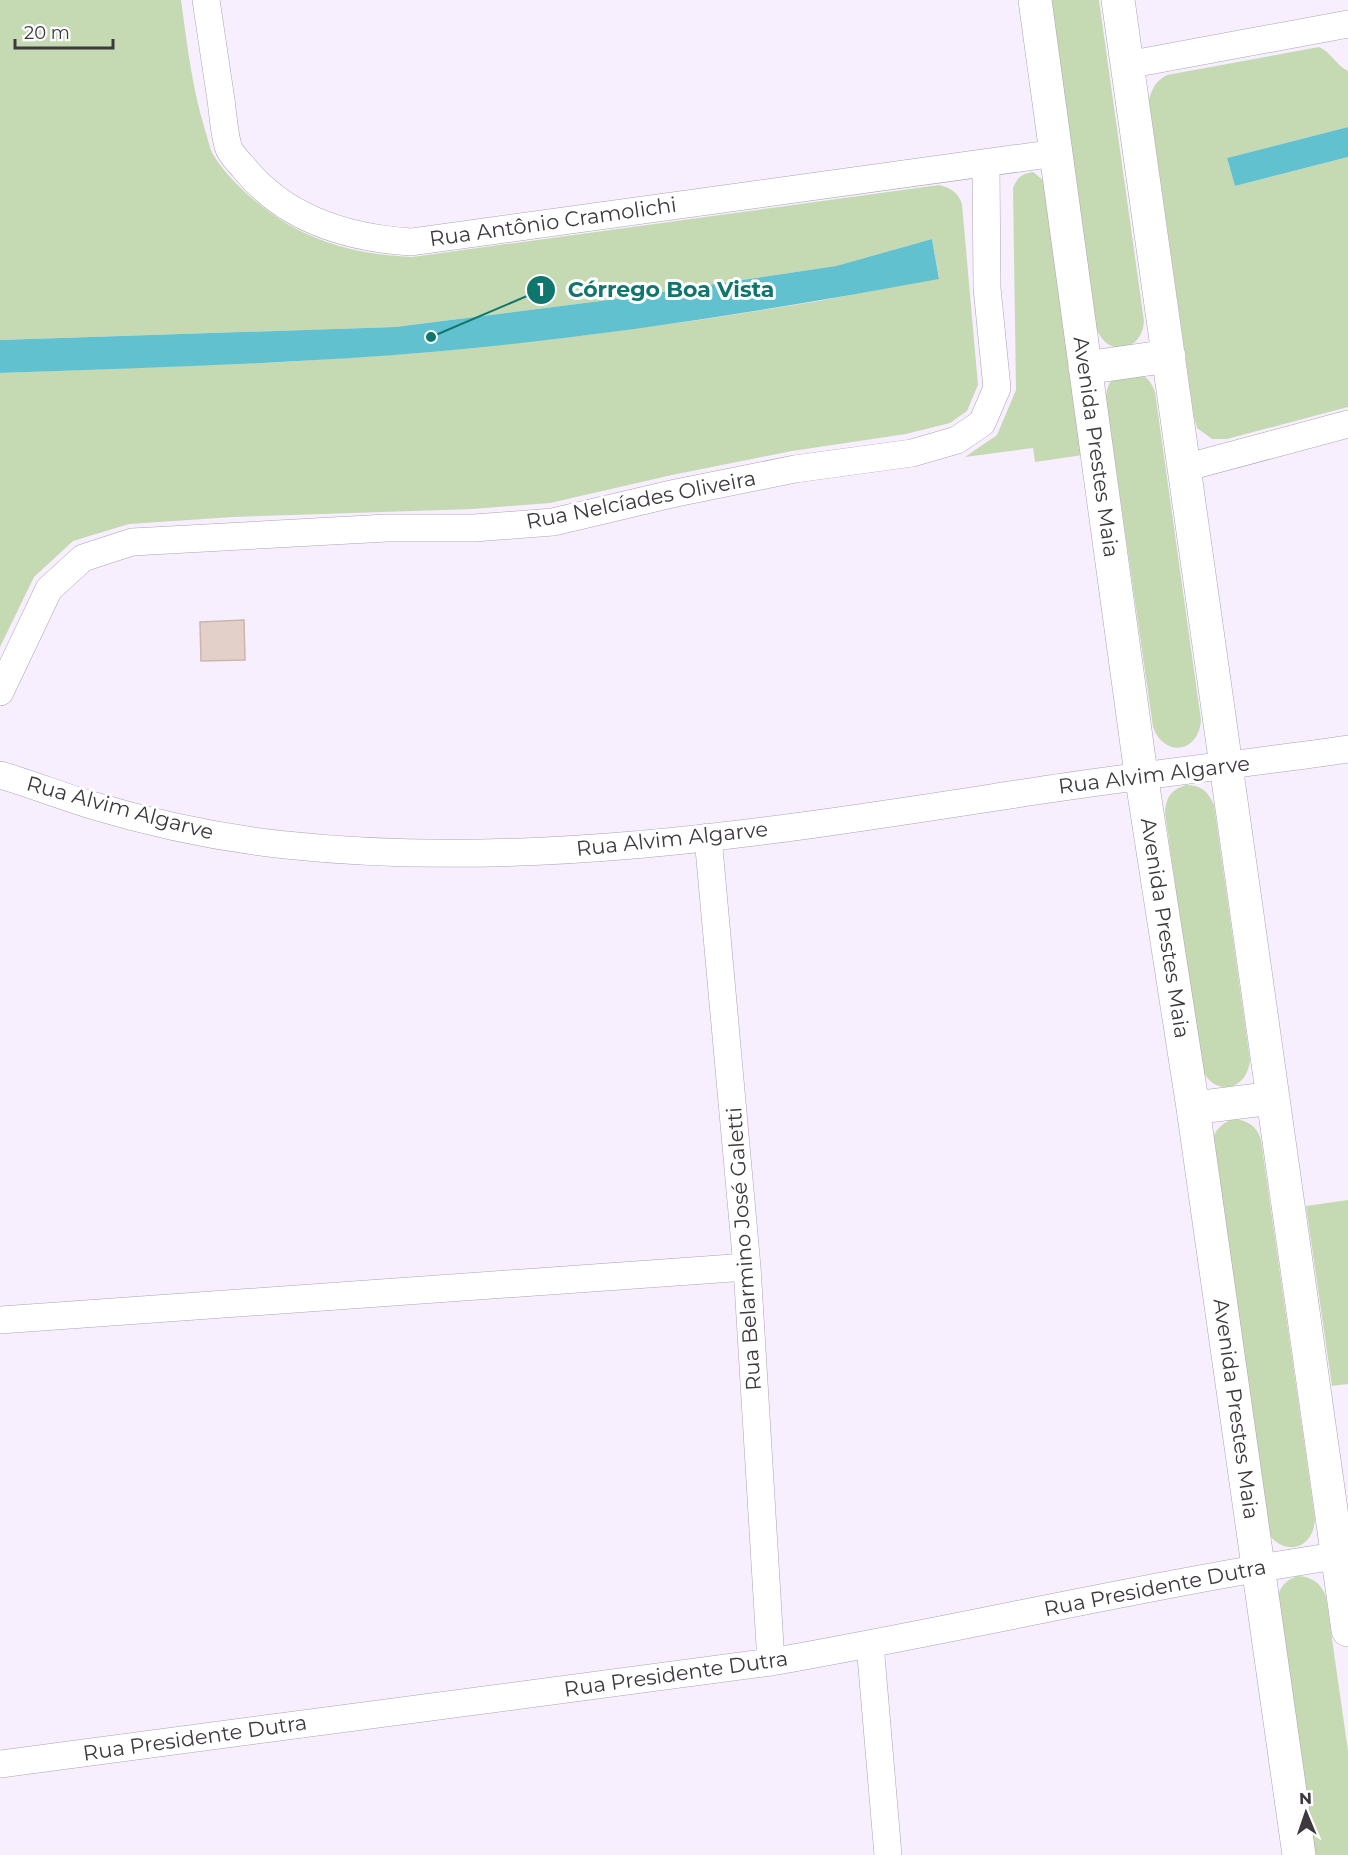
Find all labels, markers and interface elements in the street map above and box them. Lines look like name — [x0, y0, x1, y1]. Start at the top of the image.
scale bar — [15, 12, 112, 50]
text: 20 m — [24, 22, 70, 44]
street label: Rua Antônio Cramolichi — [428, 192, 678, 251]
callout: Córrego Boa Vista — [526, 270, 787, 310]
text: Córrego Boa Vista — [568, 276, 774, 303]
text: 1 — [537, 279, 545, 301]
street label: Avenida Prestes Maia — [1069, 335, 1124, 559]
street label: Rua Nelcíades Oliveira — [524, 465, 758, 534]
street label: Rua Alvim Algarve — [1057, 750, 1251, 799]
street label: Rua Alvim Algarve — [24, 771, 216, 845]
street label: Rua Alvim Algarve — [575, 816, 769, 861]
street label: Avenida Prestes Maia — [1136, 816, 1195, 1040]
street label: Rua Belarmino José Galetti — [721, 1106, 766, 1392]
street label: Avenida Prestes Maia — [1209, 1297, 1264, 1521]
street label: Rua Presidente Dutra — [1042, 1554, 1268, 1621]
street label: Rua Presidente Dutra — [562, 1645, 790, 1702]
street label: Rua Presidente Dutra — [81, 1709, 309, 1766]
north arrow — [1276, 1783, 1336, 1843]
text: N — [1299, 1789, 1312, 1808]

